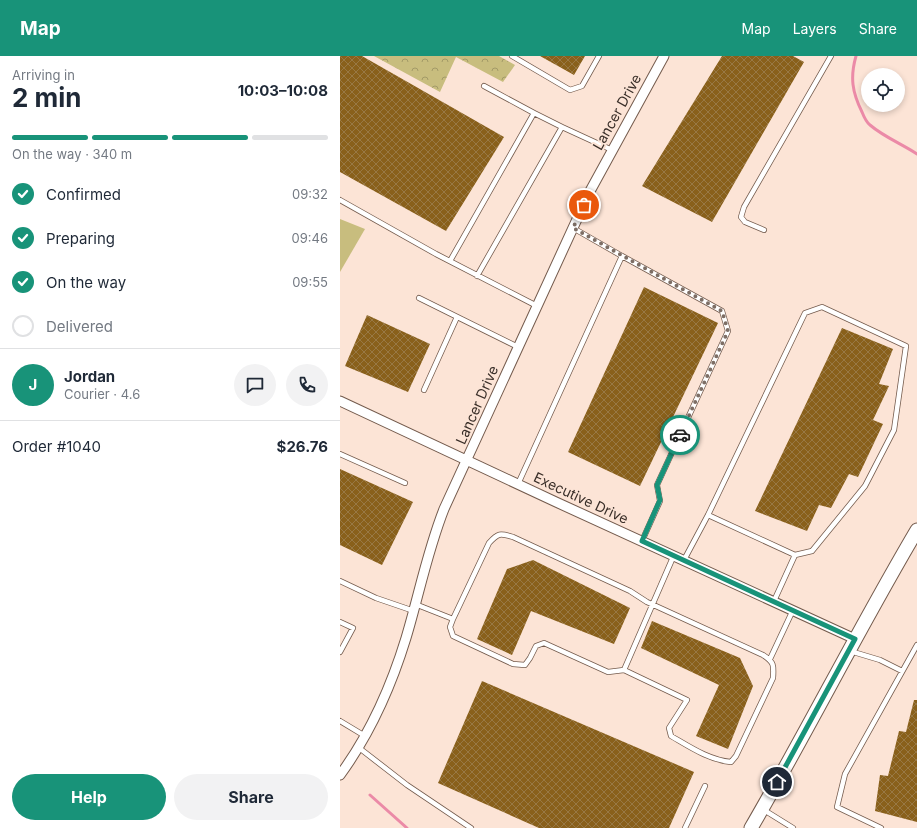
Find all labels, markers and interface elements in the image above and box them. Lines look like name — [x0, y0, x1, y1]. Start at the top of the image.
text: Map — [20, 17, 61, 40]
text: Map — [742, 20, 771, 37]
text: Layers — [793, 20, 837, 37]
text: Share — [859, 20, 897, 37]
text: Arriving in — [12, 67, 75, 83]
map controls — [861, 68, 905, 112]
button: locate — [861, 68, 905, 112]
street label: Lancer Drive — [589, 71, 644, 153]
text: 10:03–10:08 — [238, 81, 328, 100]
text: 2 min — [12, 82, 82, 113]
text: On the way · 340 m — [12, 146, 132, 162]
icon: check — [12, 183, 34, 205]
text: Confirmed — [46, 185, 121, 204]
text: 09:32 — [292, 186, 328, 202]
pin — [567, 188, 601, 222]
icon: bag — [573, 194, 595, 216]
icon: check — [12, 227, 34, 249]
text: Preparing — [46, 229, 115, 248]
text: 09:46 — [292, 230, 328, 246]
icon: check — [12, 271, 34, 293]
text: On the way — [46, 273, 126, 292]
text: 09:55 — [292, 274, 328, 290]
text: Delivered — [46, 317, 113, 336]
street label: Lancer Drive — [452, 363, 501, 447]
button: chat — [234, 364, 276, 406]
button: phone — [286, 364, 328, 406]
text: Jordan — [64, 367, 115, 386]
text: J — [29, 375, 37, 394]
text: Courier · 4.6 — [64, 386, 140, 402]
courier — [660, 415, 700, 455]
icon: car — [669, 424, 691, 446]
text: Order #1040 — [12, 437, 101, 456]
text: $26.76 — [277, 437, 328, 456]
street label: Executive Drive — [531, 468, 631, 527]
pin — [760, 765, 794, 799]
icon: home — [766, 771, 788, 793]
button: Help — [12, 774, 166, 820]
button: Share — [174, 774, 328, 820]

